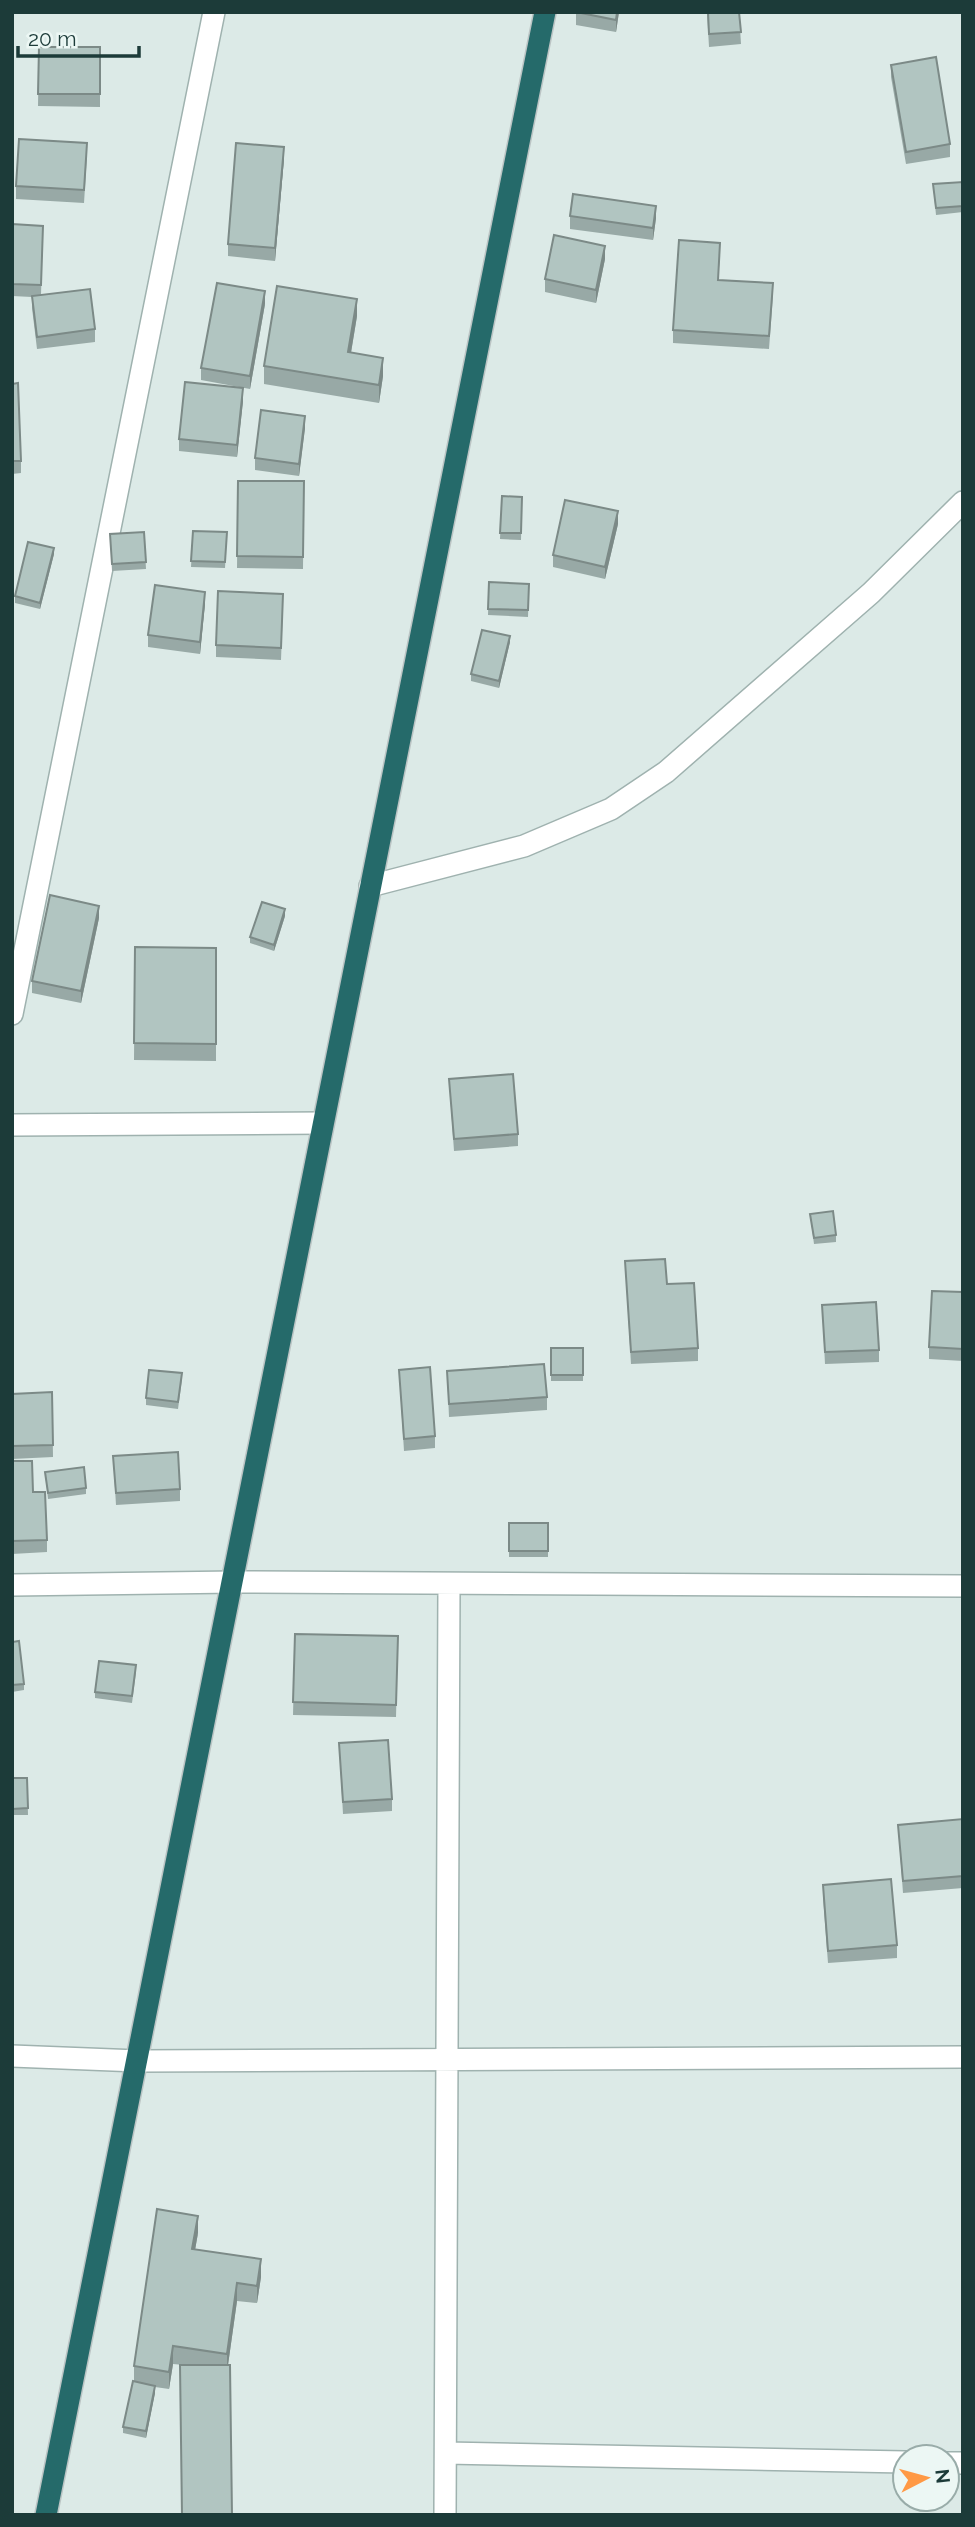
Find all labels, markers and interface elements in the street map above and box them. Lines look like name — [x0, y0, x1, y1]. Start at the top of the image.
scale bar — [18, 14, 138, 58]
text: 20 m — [28, 26, 76, 51]
north arrow — [891, 2443, 961, 2513]
text: N — [931, 2468, 955, 2485]

